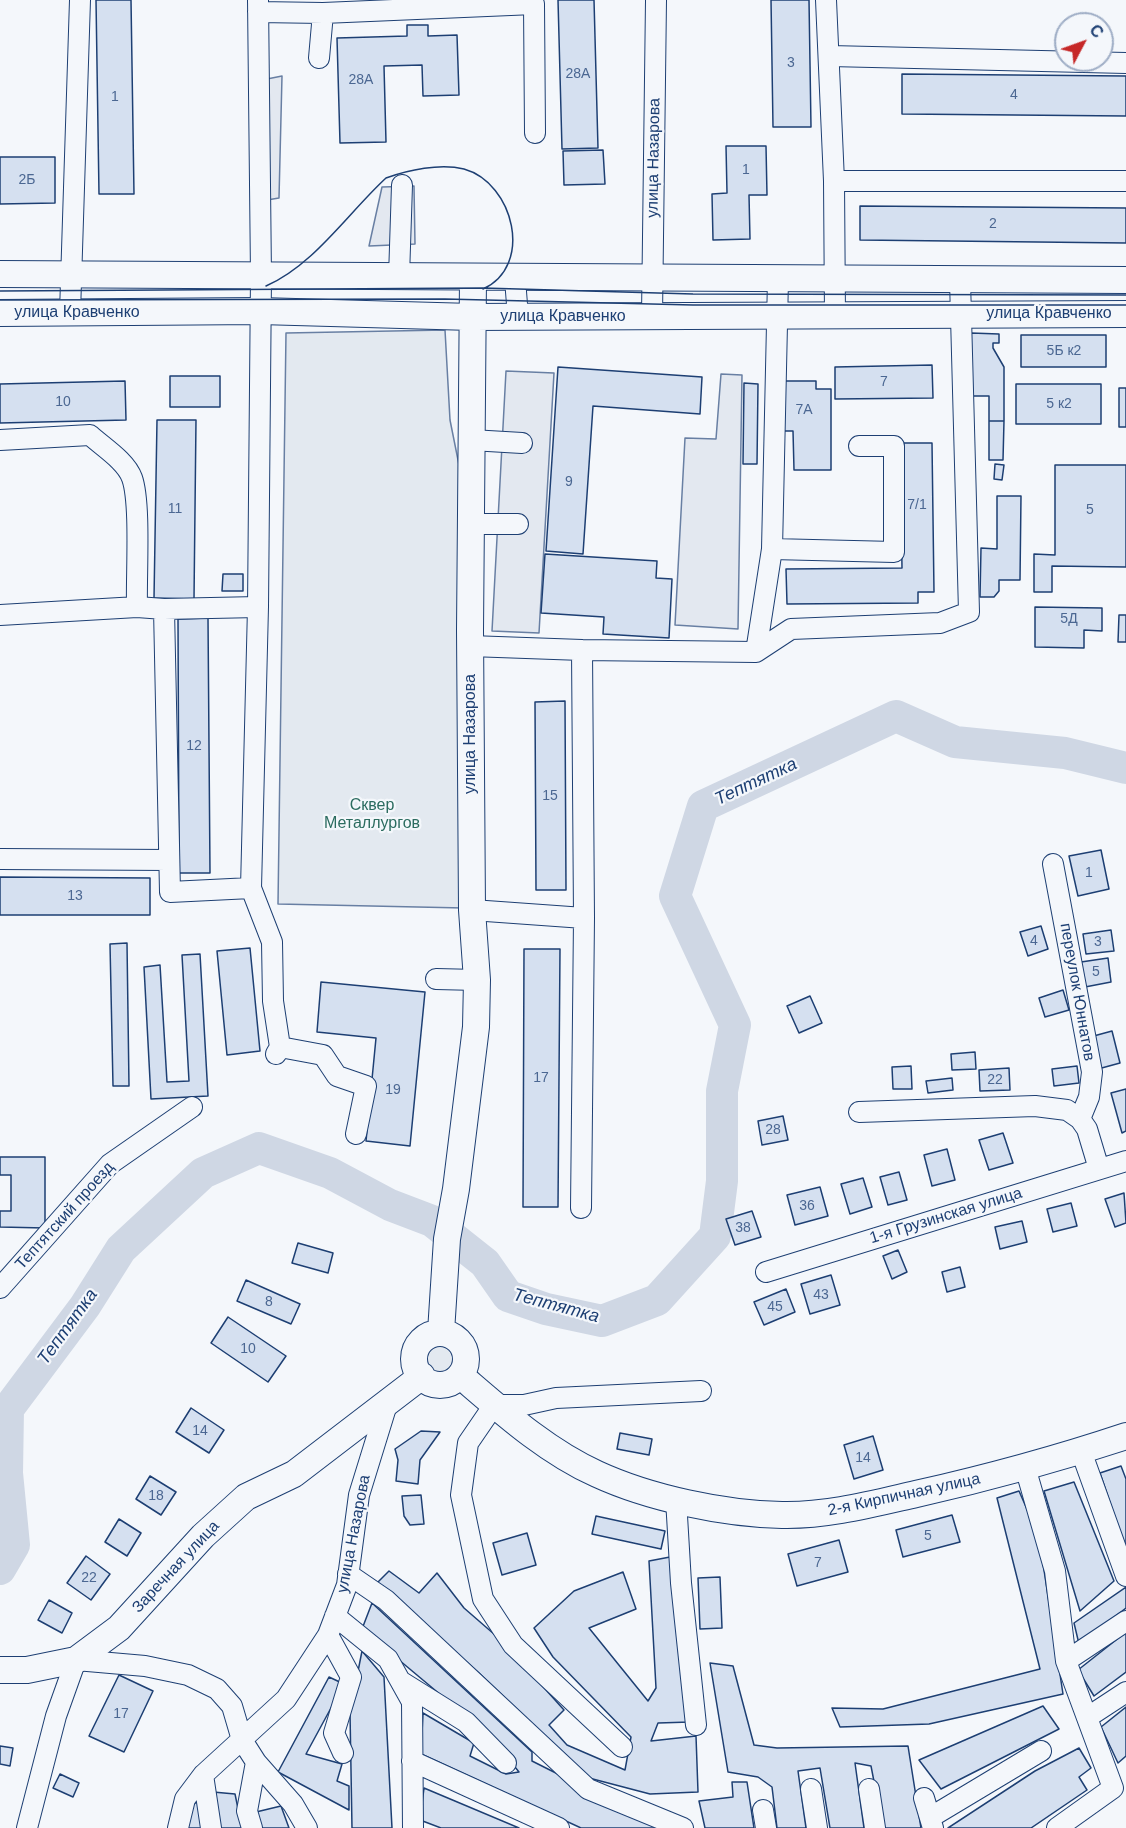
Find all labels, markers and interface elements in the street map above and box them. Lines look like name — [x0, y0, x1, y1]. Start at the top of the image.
north arrow — [1054, 12, 1114, 72]
text: С — [1086, 21, 1107, 41]
house number: 3 — [787, 55, 795, 71]
house number: 28А — [566, 66, 590, 82]
house number: 28А — [349, 72, 373, 88]
house number: 4 — [1010, 87, 1018, 103]
house number: 1 — [111, 89, 119, 105]
street label: улица Назарова — [643, 98, 665, 218]
house number: 1 — [742, 162, 750, 178]
house number: 2Б — [19, 172, 35, 188]
house number: 2 — [989, 216, 997, 232]
street label: улица Кравченко — [14, 303, 140, 323]
street label: улица Кравченко — [986, 304, 1112, 324]
street label: улица Кравченко — [500, 307, 626, 327]
house number: 5Б к2 — [1047, 343, 1081, 359]
house number: 7 — [880, 374, 888, 390]
house number: 10 — [55, 394, 71, 410]
house number: 5 к2 — [1046, 396, 1072, 412]
house number: 7А — [795, 402, 813, 418]
house number: 9 — [565, 474, 573, 490]
house number: 7/1 — [907, 497, 927, 513]
house number: 11 — [168, 501, 182, 517]
house number: 5 — [1086, 502, 1094, 518]
house number: 5Д — [1060, 611, 1078, 627]
street label: улица Назарова — [461, 674, 481, 794]
house number: 12 — [186, 738, 202, 754]
water label: Тептятка — [711, 754, 801, 810]
house number: 15 — [542, 788, 558, 804]
park label: Сквер Металлургов — [324, 796, 420, 834]
house number: 1 — [1085, 865, 1093, 881]
house number: 13 — [67, 888, 83, 904]
street label: переулок Юннатов — [1055, 922, 1099, 1062]
house number: 4 — [1030, 933, 1038, 949]
house number: 3 — [1094, 934, 1102, 950]
house number: 5 — [1092, 964, 1100, 980]
house number: 17 — [533, 1070, 549, 1086]
house number: 22 — [987, 1072, 1003, 1088]
house number: 19 — [385, 1082, 401, 1098]
house number: 28 — [765, 1122, 781, 1138]
street label: Тептятский проезд — [12, 1158, 118, 1274]
street label: 1-я Грузинская улица — [868, 1184, 1024, 1248]
house number: 36 — [799, 1198, 815, 1214]
house number: 38 — [735, 1220, 751, 1236]
water label: Тептятка — [511, 1284, 601, 1328]
water label: Тептятка — [33, 1285, 103, 1369]
house number: 43 — [813, 1287, 829, 1303]
house number: 8 — [265, 1294, 273, 1310]
house number: 45 — [767, 1299, 783, 1315]
house number: 10 — [240, 1341, 256, 1357]
house number: 14 — [192, 1423, 208, 1439]
house number: 14 — [855, 1450, 871, 1466]
street label: 2-я Кирпичная улица — [826, 1469, 982, 1521]
street label: улица Назарова — [333, 1473, 375, 1595]
house number: 18 — [148, 1488, 164, 1504]
street label: Заречная улица — [128, 1517, 224, 1617]
house number: 5 — [924, 1528, 932, 1544]
house number: 7 — [814, 1555, 822, 1571]
house number: 22 — [81, 1570, 97, 1586]
house number: 17 — [113, 1706, 129, 1722]

